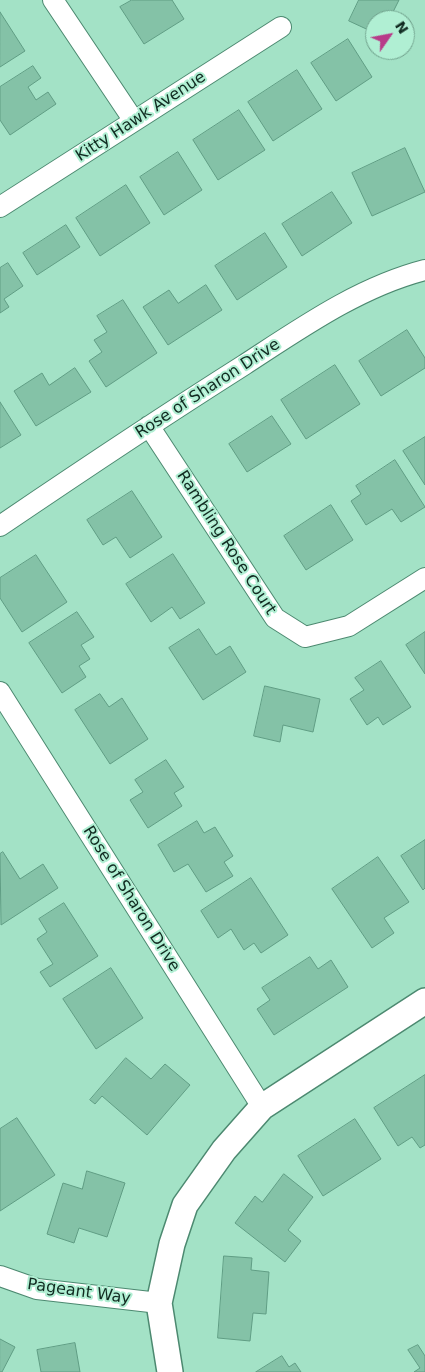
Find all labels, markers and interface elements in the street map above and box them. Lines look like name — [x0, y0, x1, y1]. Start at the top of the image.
north arrow — [365, 10, 415, 60]
text: N — [392, 18, 412, 37]
street label: Kitty Hawk Avenue — [73, 68, 209, 166]
street label: Rose of Sharon Drive — [132, 335, 284, 443]
street label: Rambling Rose Court — [172, 467, 280, 619]
street label: Rose of Sharon Drive — [78, 823, 184, 975]
street label: Pageant Way — [26, 1275, 132, 1309]

